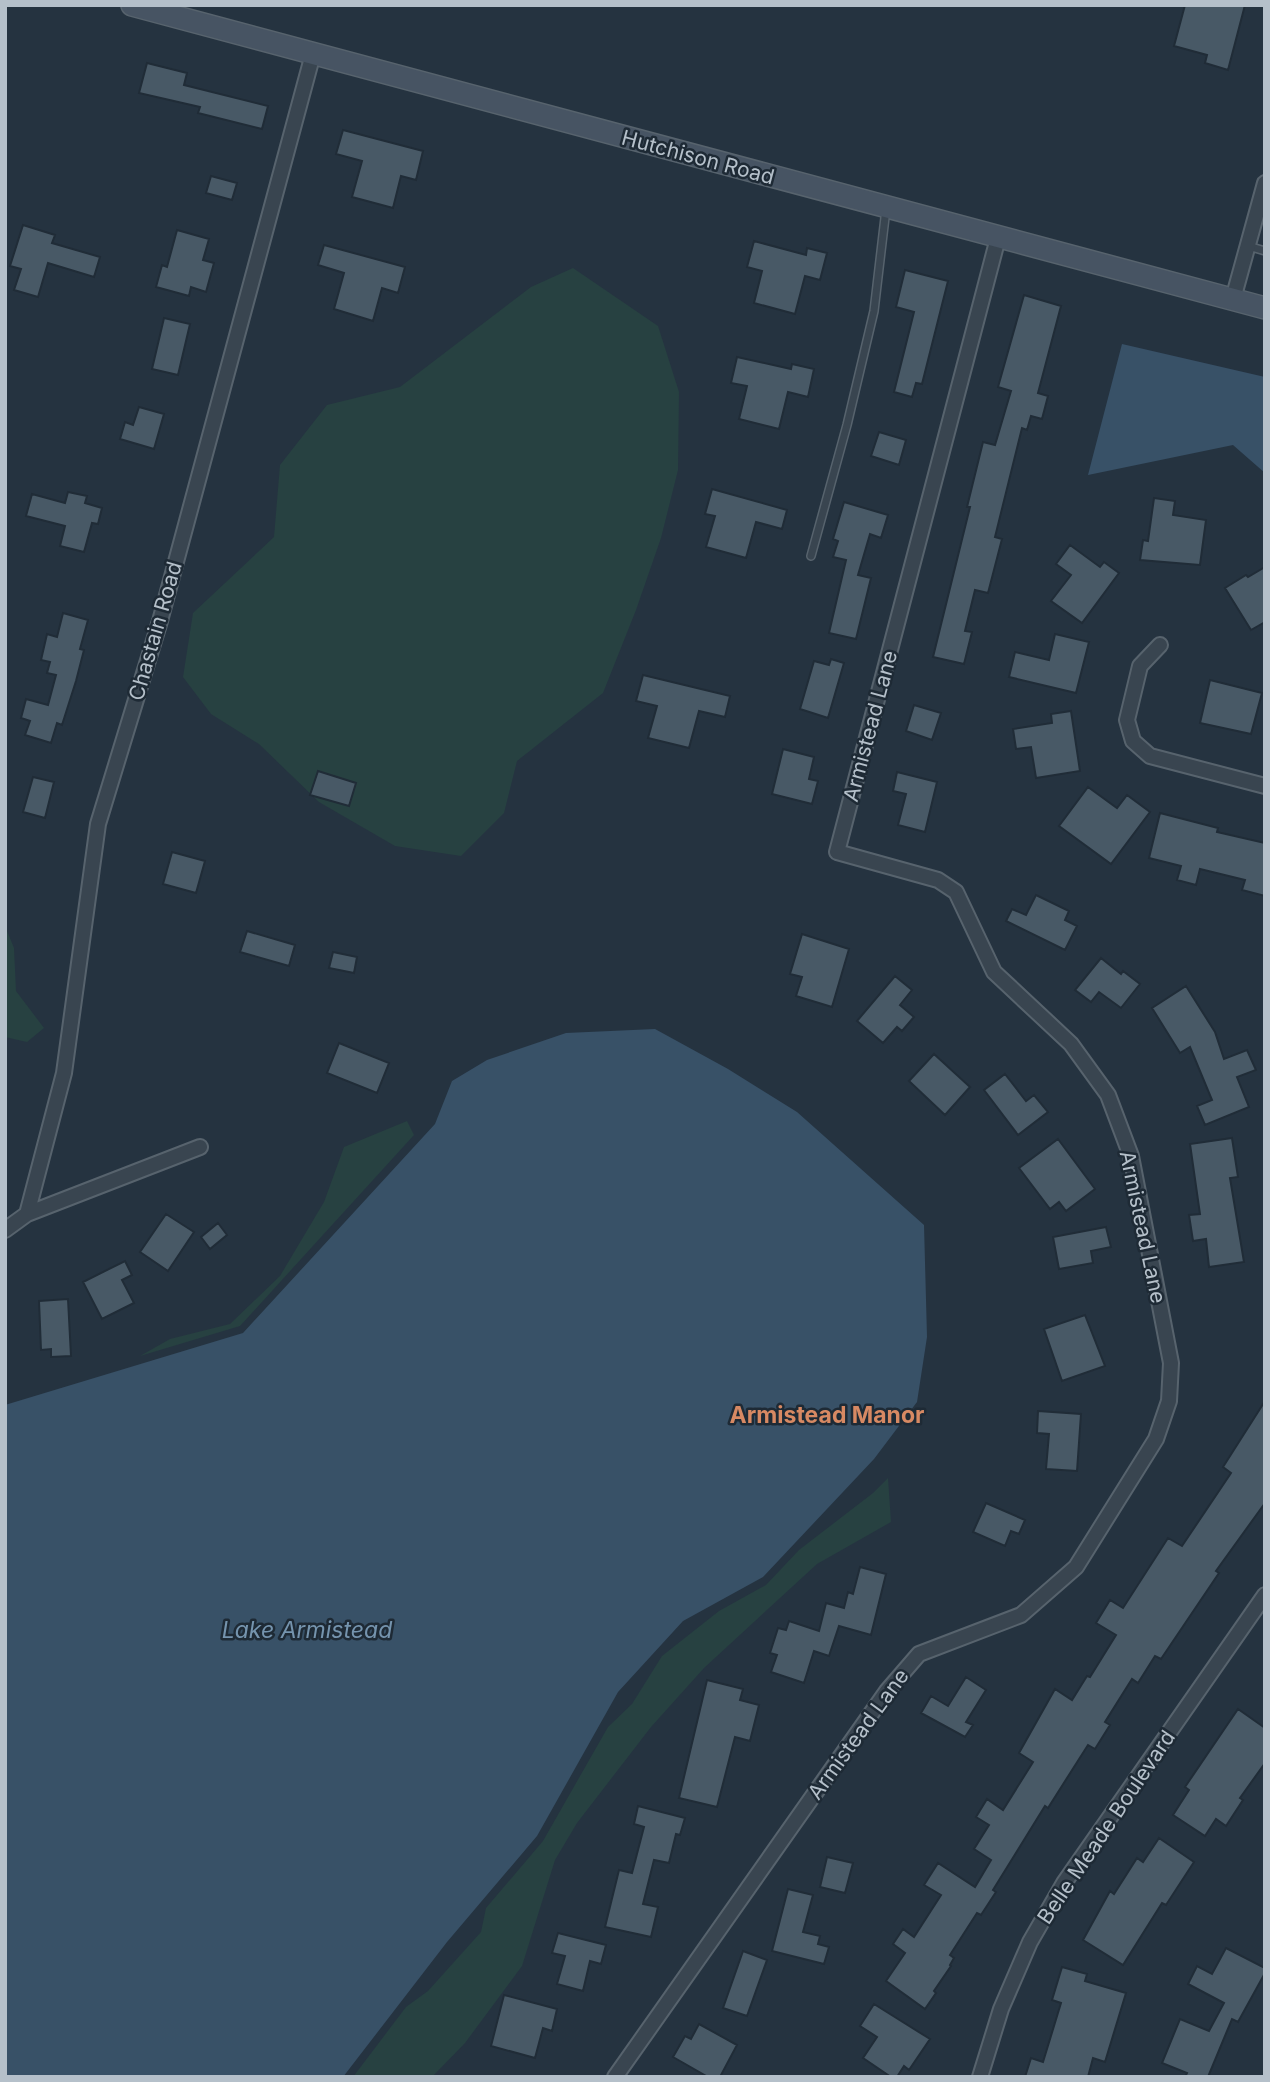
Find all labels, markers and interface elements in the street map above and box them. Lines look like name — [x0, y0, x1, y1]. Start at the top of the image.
street label: Hutchison Road — [619, 125, 777, 189]
street label: Chastain Road — [123, 559, 187, 703]
street label: Armistead Lane — [838, 648, 902, 804]
street label: Armistead Lane — [1115, 1148, 1171, 1306]
district label: Armistead Manor — [730, 1401, 924, 1429]
water label: Lake Armistead — [222, 1616, 393, 1644]
street label: Armistead Lane — [802, 1664, 914, 1804]
street label: Belle Meade Boulevard — [1032, 1725, 1180, 1929]

